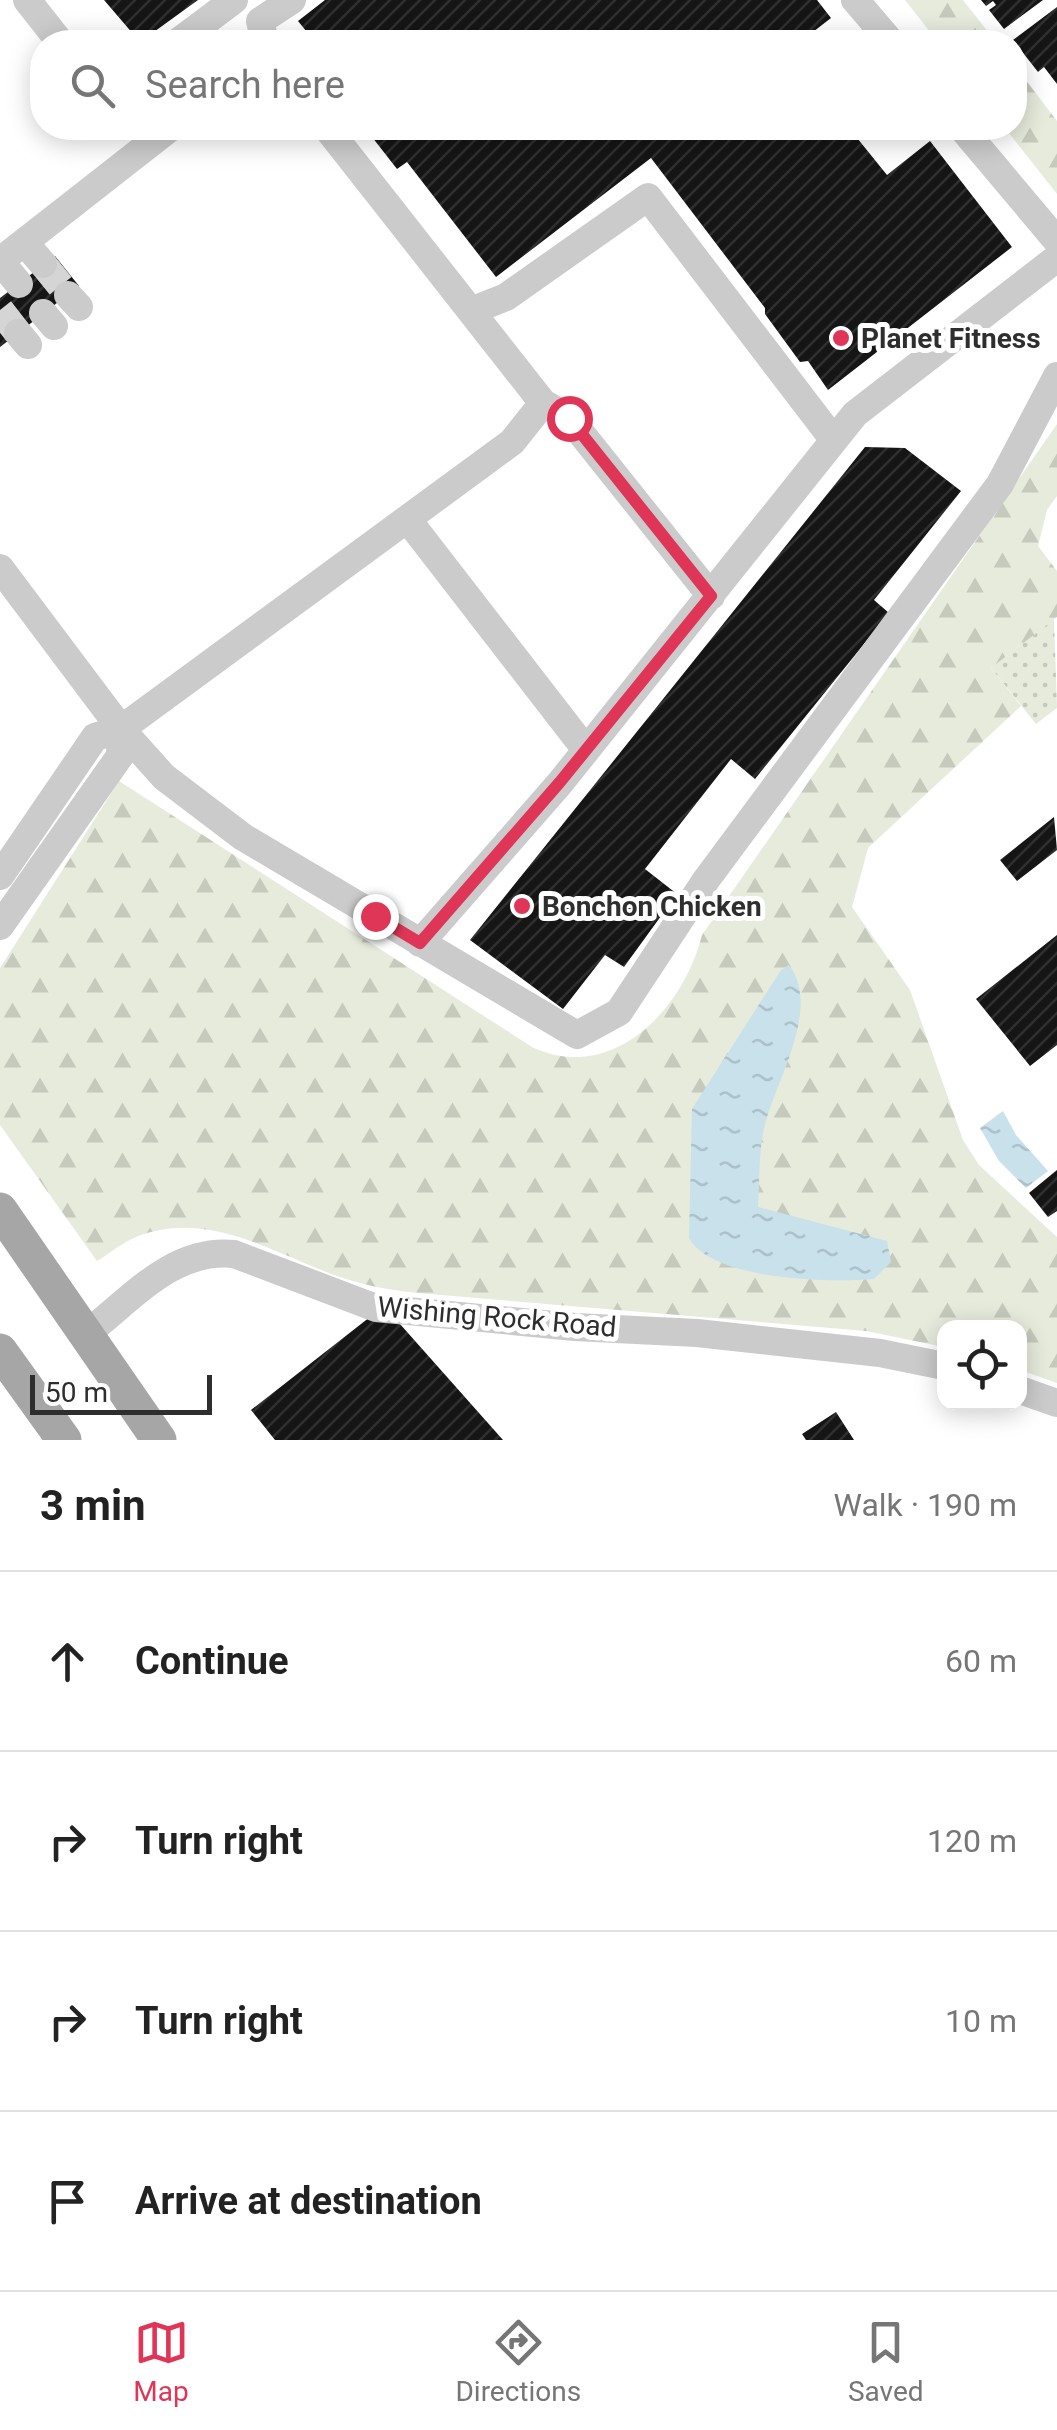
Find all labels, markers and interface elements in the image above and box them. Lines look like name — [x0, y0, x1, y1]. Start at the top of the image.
search box — [30, 30, 1027, 140]
icon: search — [65, 58, 120, 113]
text: Search here — [145, 63, 345, 107]
place label: Planet Fitness — [861, 322, 1041, 355]
marker: Planet Fitness — [830, 327, 852, 349]
route start — [547, 396, 593, 442]
place label: Bonchon Chicken — [542, 890, 762, 923]
route end — [353, 894, 399, 940]
marker: Bonchon Chicken — [511, 895, 533, 917]
street label: Wishing Rock Road — [376, 1290, 618, 1344]
map controls — [937, 1320, 1027, 1410]
button: locate — [937, 1320, 1027, 1410]
scale bar — [30, 1370, 212, 1414]
text: 50 m — [45, 1376, 108, 1409]
text: 3 min — [40, 1481, 146, 1530]
text: Walk · 190 m — [834, 1486, 1017, 1524]
icon: ahead — [40, 1634, 95, 1689]
text: Continue — [135, 1639, 289, 1683]
text: 60 m — [945, 1642, 1017, 1680]
icon: right — [40, 1814, 95, 1869]
text: Turn right — [135, 1819, 303, 1863]
text: 120 m — [927, 1822, 1017, 1860]
icon: right — [40, 1994, 95, 2049]
text: Turn right — [135, 1999, 303, 2043]
text: 10 m — [945, 2002, 1017, 2040]
icon: arrive — [40, 2174, 95, 2229]
text: Arrive at destination — [135, 2179, 482, 2223]
tab: Map — [133, 2315, 189, 2408]
tab: Directions — [455, 2315, 581, 2408]
tab: Saved — [848, 2315, 924, 2408]

